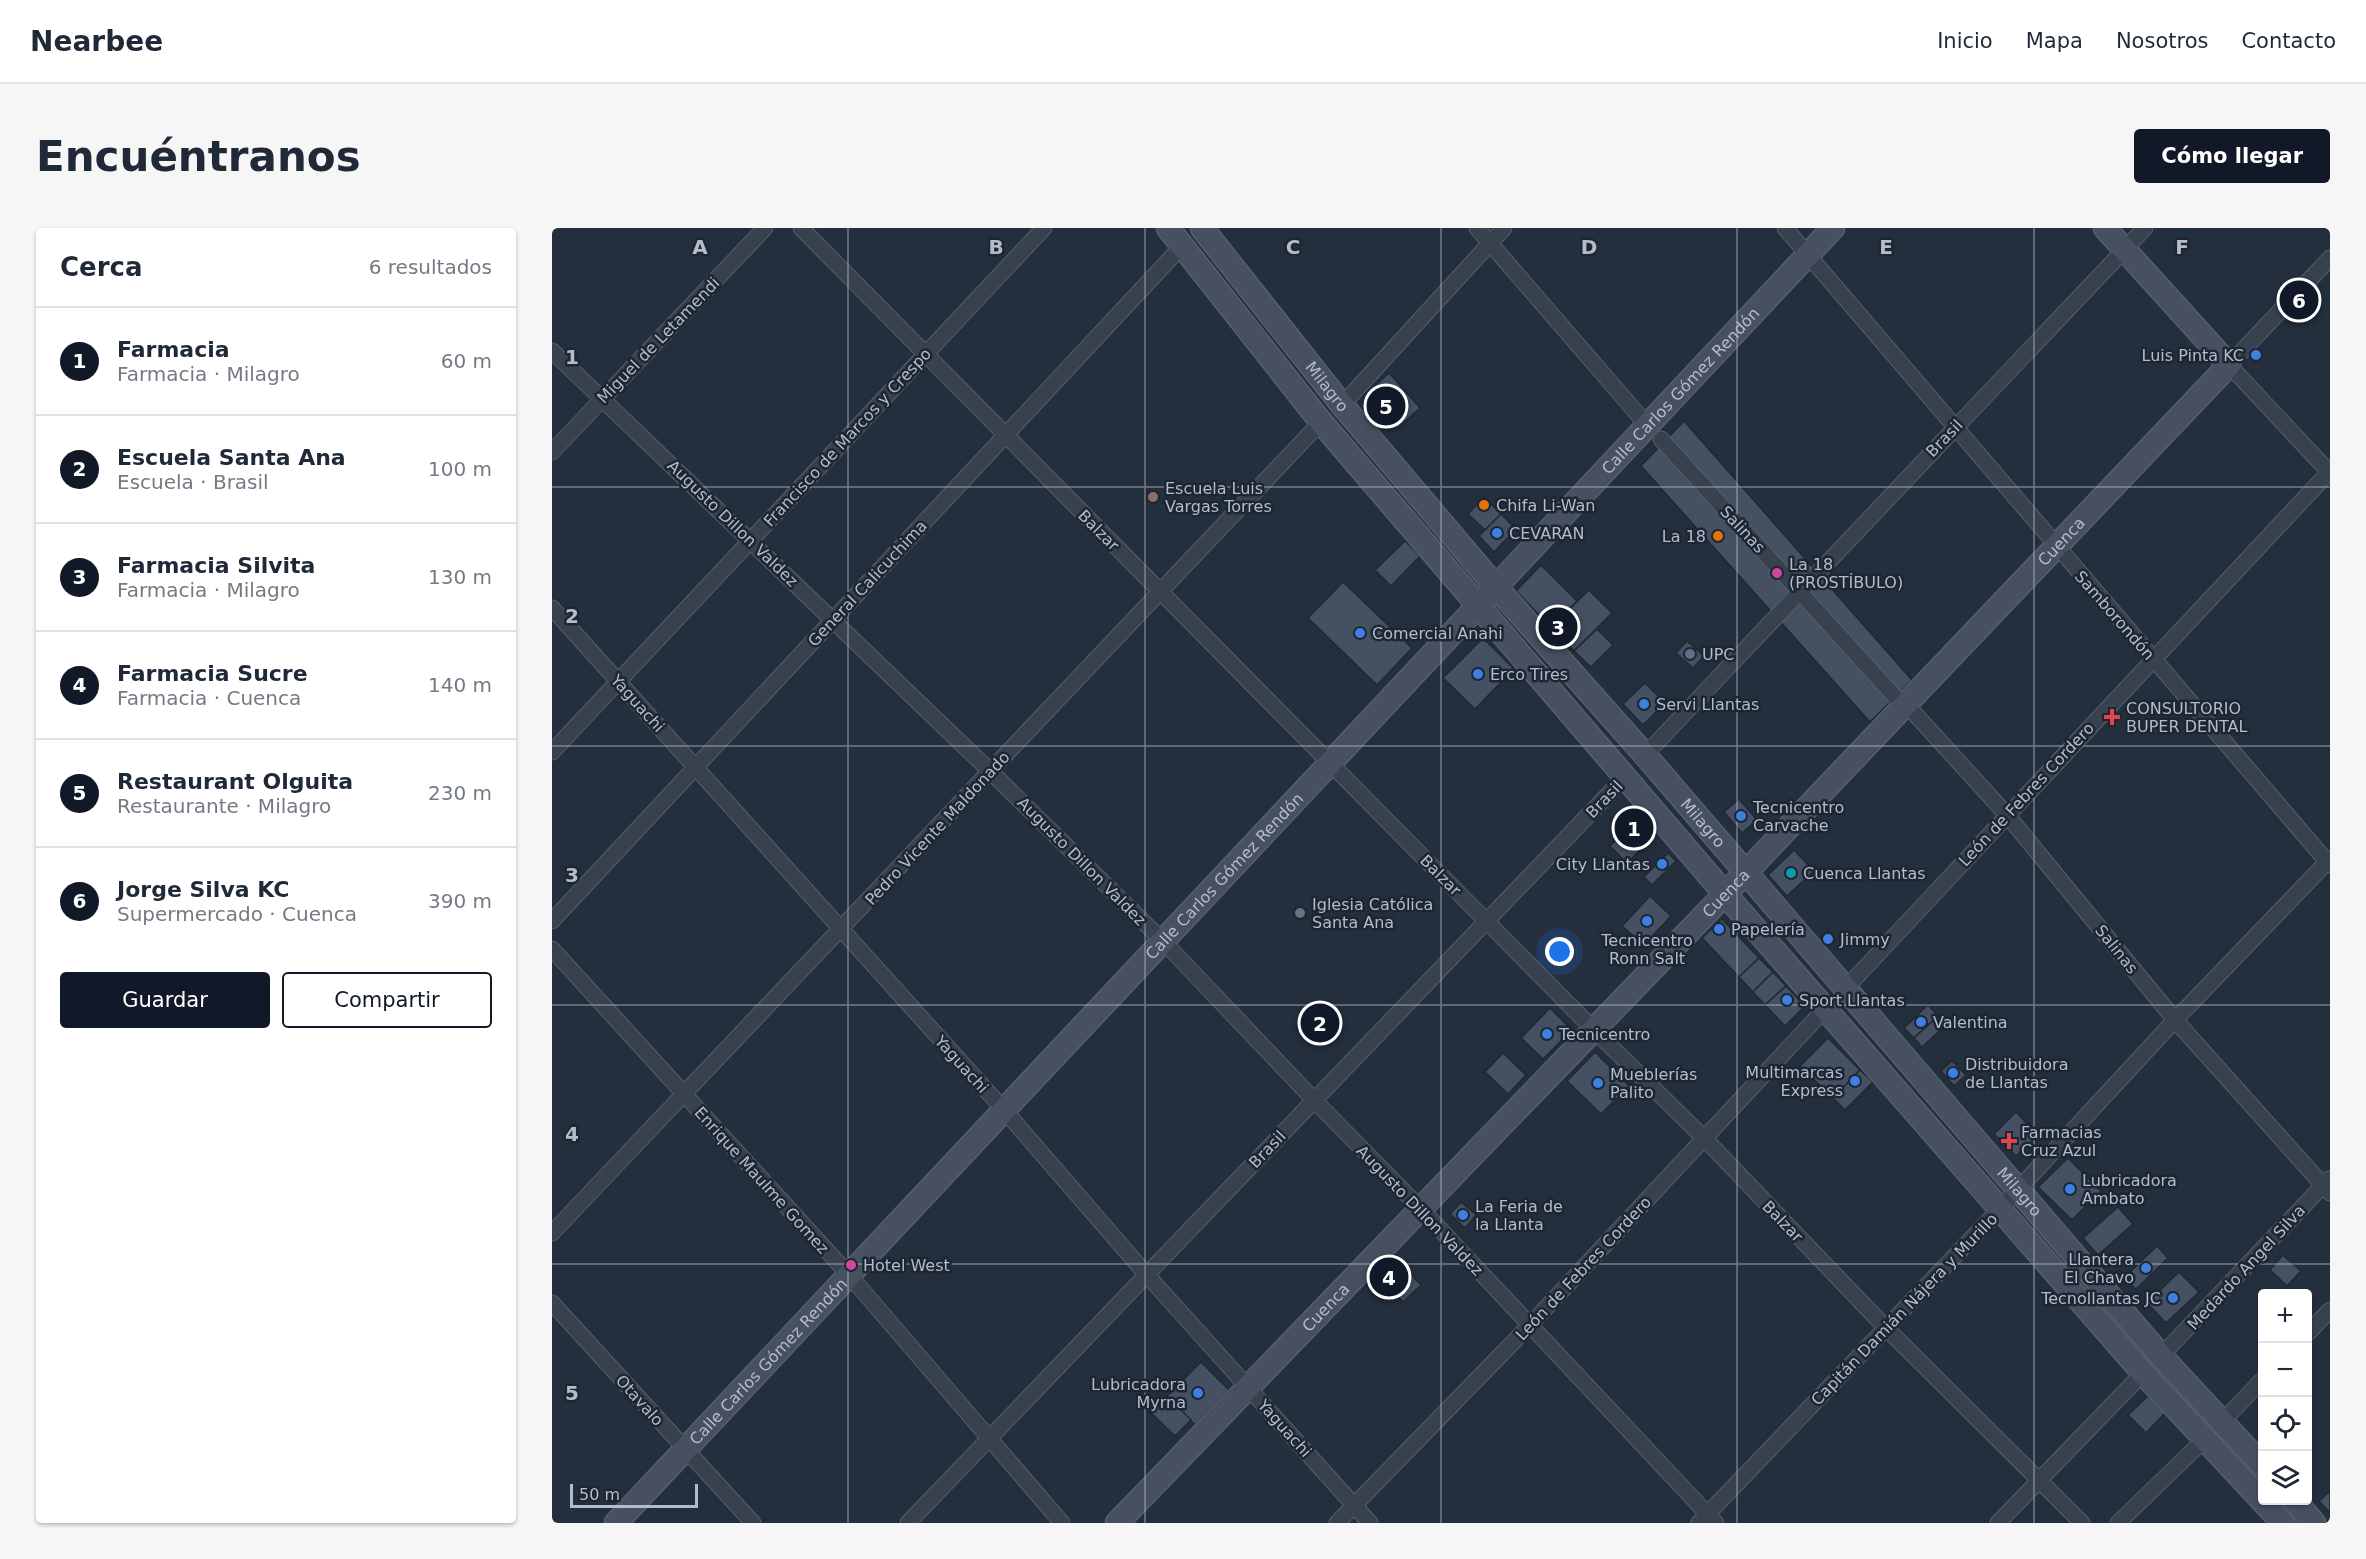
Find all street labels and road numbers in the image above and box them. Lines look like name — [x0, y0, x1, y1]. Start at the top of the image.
street label: Miguel de Letamendi — [593, 273, 723, 407]
street label: Calle Carlos Gómez Rendón — [1598, 304, 1763, 478]
street label: Francisco de Marcos y Crespo — [760, 344, 935, 530]
street label: Milagro — [1301, 358, 1353, 416]
street label: Brasil — [1922, 416, 1967, 461]
street label: Augusto Dillon Valdez — [664, 456, 802, 591]
street label: Salinas — [1716, 502, 1769, 557]
street label: Balzar — [1074, 506, 1123, 555]
street label: Cuenca — [2034, 513, 2089, 570]
street label: General Calicuchima — [804, 516, 931, 650]
street label: Samborondón — [2071, 567, 2158, 664]
street label: Yaguachi — [606, 670, 668, 736]
street label: León de Febres Cordero — [1955, 719, 2098, 870]
street label: Pedro Vicente Maldonado — [861, 748, 1014, 909]
street label: Brasil — [1582, 777, 1627, 822]
street label: Calle Carlos Gómez Rendón — [1142, 789, 1307, 964]
street label: Augusto Dillon Valdez — [1013, 793, 1150, 930]
street label: Milagro — [1676, 795, 1729, 852]
street label: Balzar — [1416, 851, 1465, 900]
street label: Cuenca — [1699, 865, 1754, 922]
street label: Salinas — [2091, 921, 2142, 977]
street label: Yaguachi — [930, 1031, 992, 1097]
street label: Enrique Maulme Gomez — [691, 1103, 833, 1258]
street label: Brasil — [1245, 1127, 1290, 1172]
street label: Augusto Dillon Valdez — [1352, 1141, 1487, 1279]
street label: Milagro — [1993, 1163, 2046, 1220]
street label: León de Febres Cordero — [1512, 1193, 1655, 1344]
street label: Balzar — [1758, 1197, 1807, 1246]
street label: Medardo Angel Silva — [2184, 1201, 2309, 1334]
street label: Capitán Damián Nájera y Murillo — [1807, 1209, 2001, 1409]
street label: Calle Carlos Gómez Rendón — [686, 1274, 851, 1449]
street label: Cuenca — [1298, 1280, 1354, 1336]
street label: Otavalo — [612, 1371, 667, 1430]
street label: Yaguachi — [1253, 1395, 1315, 1461]

